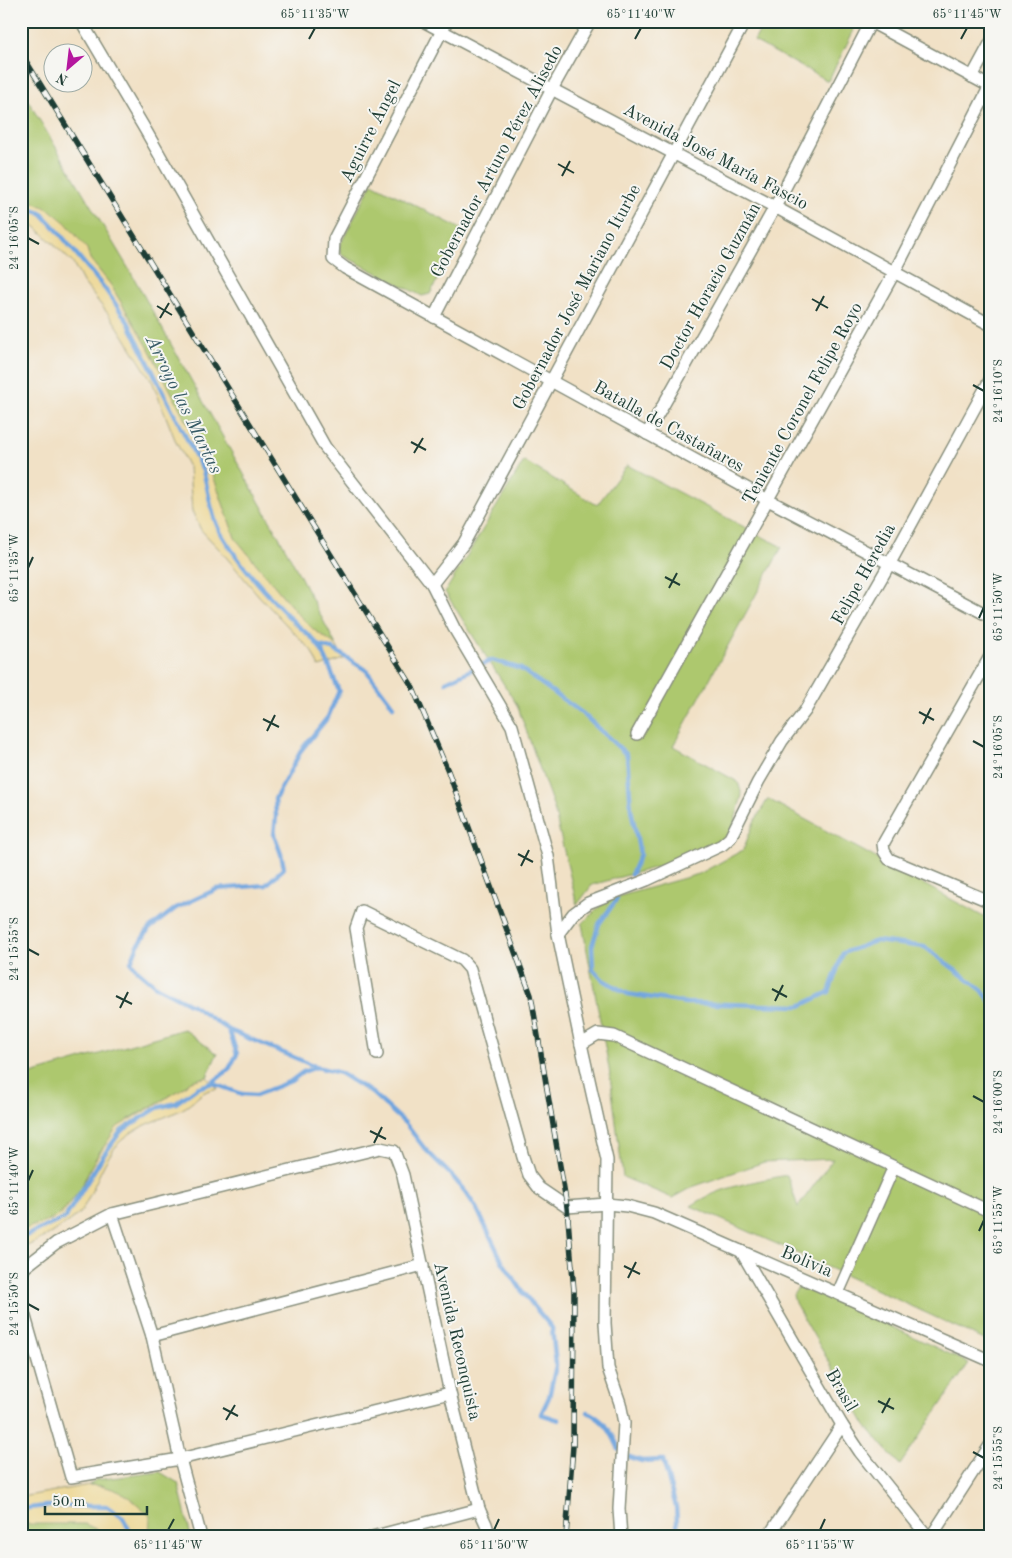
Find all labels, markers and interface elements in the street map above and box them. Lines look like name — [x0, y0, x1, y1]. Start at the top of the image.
text: 65°11'35"W — [280, 8, 350, 21]
text: 65°11'40"W — [606, 8, 676, 21]
text: 65°11'45"W — [932, 8, 1002, 21]
north arrow — [42, 42, 92, 92]
street label: Gobernador Arturo Pérez Alisedo — [428, 42, 566, 281]
text: N — [54, 70, 70, 87]
street label: Aguirre Ángel — [334, 75, 404, 186]
street label: Avenida José María Fascio — [620, 100, 811, 213]
street label: Gobernador José Mariano Iturbe — [510, 182, 644, 413]
street label: Doctor Horacio Guzmán — [657, 200, 764, 373]
text: 24°16'05"S — [8, 206, 21, 270]
street label: Teniente Coronel Felipe Royo — [740, 299, 866, 508]
water label: Arroyo las Martas — [141, 332, 224, 477]
text: 24°16'10"S — [993, 359, 1005, 423]
street label: Batalla de Castañares — [590, 378, 747, 476]
street label: Felipe Heredia — [829, 521, 899, 628]
text: 65°11'35"W — [8, 533, 21, 603]
text: 65°11'50"W — [992, 572, 1005, 642]
text: 24°16'05"S — [992, 715, 1005, 779]
text: 24°15'55"S — [8, 917, 21, 981]
text: 24°16'00"S — [993, 1070, 1005, 1134]
text: 65°11'40"W — [8, 1146, 21, 1216]
text: 65°11'55"W — [992, 1185, 1005, 1255]
street label: Bolivia — [778, 1243, 835, 1281]
street label: Avenida Reconquista — [430, 1260, 484, 1422]
text: 24°15'50"S — [8, 1272, 21, 1336]
street label: Brasil — [822, 1366, 861, 1415]
text: 24°15'55"S — [992, 1426, 1005, 1490]
scale bar — [45, 1483, 148, 1515]
text: 50 m — [52, 1495, 86, 1510]
text: 65°11'45"W — [133, 1539, 203, 1552]
text: 65°11'50"W — [459, 1539, 529, 1552]
text: 65°11'55"W — [785, 1539, 855, 1552]

